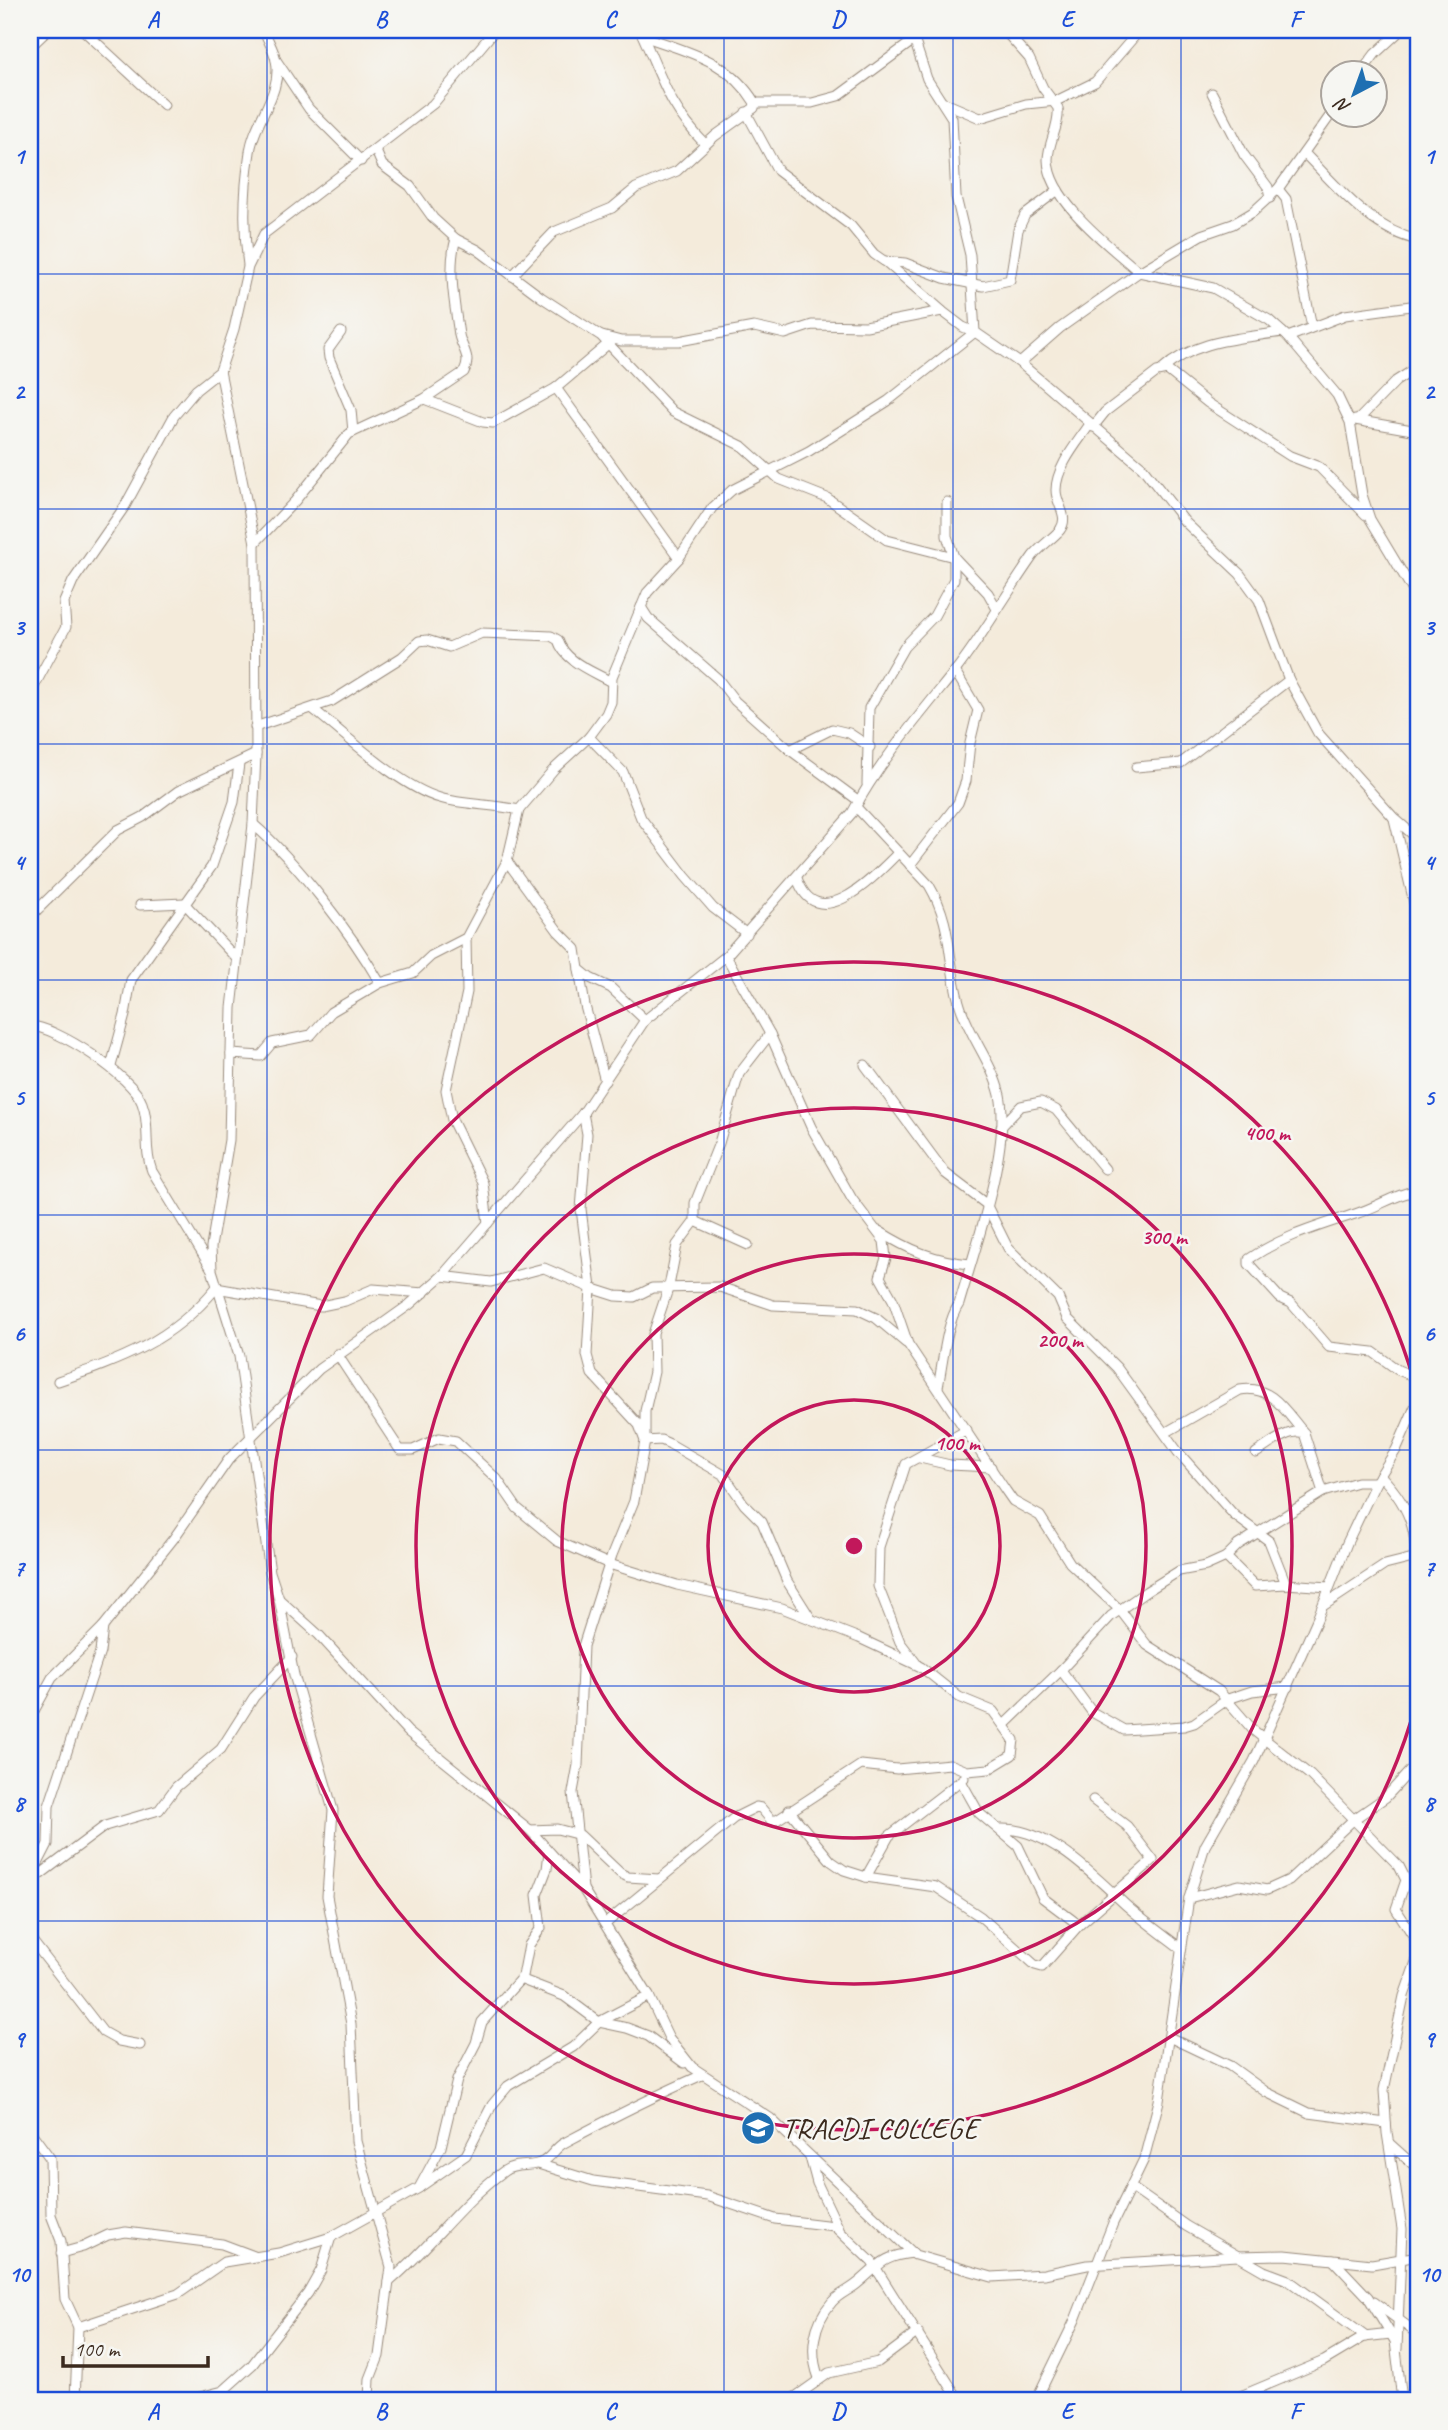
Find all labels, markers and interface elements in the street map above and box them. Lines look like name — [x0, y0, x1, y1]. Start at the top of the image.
text: A — [147, 5, 161, 34]
text: B — [375, 5, 389, 34]
text: C — [605, 5, 619, 34]
text: D — [831, 5, 847, 34]
text: E — [1061, 5, 1077, 34]
text: F — [1290, 5, 1306, 34]
north arrow — [1318, 60, 1388, 130]
text: N — [1329, 91, 1356, 119]
text: 1 — [14, 142, 27, 171]
text: 1 — [1424, 142, 1437, 171]
text: 2 — [14, 377, 27, 406]
text: 2 — [1424, 377, 1437, 406]
text: 3 — [14, 613, 27, 642]
text: 3 — [1424, 613, 1437, 642]
text: 4 — [14, 848, 27, 877]
text: 4 — [1424, 848, 1437, 877]
text: 5 — [14, 1083, 26, 1112]
text: 5 — [1424, 1083, 1436, 1112]
text: 400 m — [1244, 1120, 1292, 1146]
text: 300 m — [1141, 1224, 1189, 1250]
text: 6 — [14, 1319, 27, 1348]
text: 6 — [1424, 1319, 1437, 1348]
text: 200 m — [1037, 1327, 1085, 1353]
text: 100 m — [934, 1430, 982, 1456]
centre of rings — [842, 1534, 866, 1558]
text: 7 — [14, 1554, 27, 1583]
text: 7 — [1424, 1554, 1437, 1583]
text: 8 — [14, 1789, 27, 1818]
text: 8 — [1424, 1789, 1437, 1818]
text: 9 — [14, 2025, 27, 2054]
text: 9 — [1424, 2025, 1437, 2054]
school or university icon: TRACDI COLLEGE — [739, 2109, 777, 2147]
place label: TRACDI COLLEGE — [782, 2109, 982, 2147]
text: 10 — [9, 2260, 32, 2289]
text: 10 — [1419, 2260, 1442, 2289]
scale bar — [63, 2325, 208, 2369]
text: 100 m — [74, 2336, 121, 2362]
text: A — [147, 2397, 161, 2426]
text: B — [375, 2397, 389, 2426]
text: C — [605, 2397, 619, 2426]
text: D — [831, 2397, 847, 2426]
text: E — [1061, 2397, 1077, 2426]
text: F — [1290, 2397, 1306, 2426]

